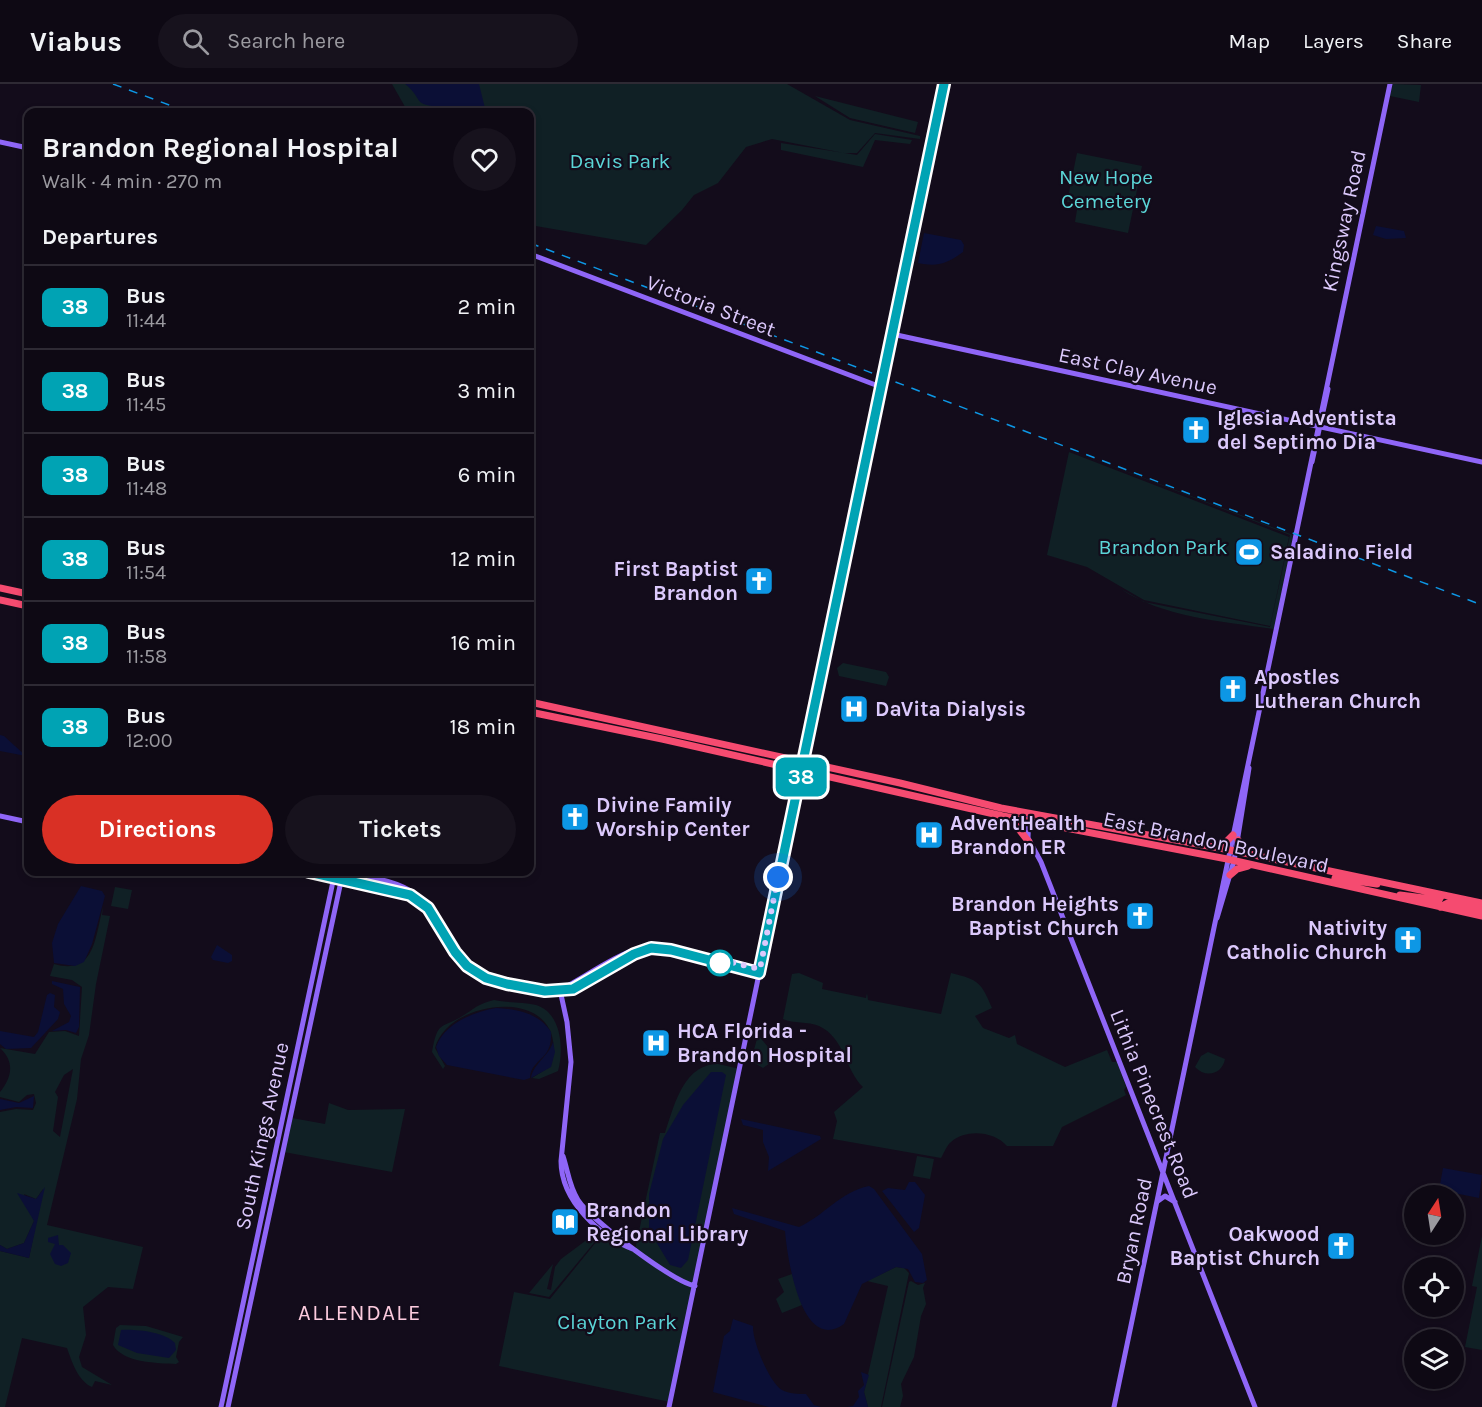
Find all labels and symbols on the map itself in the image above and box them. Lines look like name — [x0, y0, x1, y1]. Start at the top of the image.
street label: Kingsway Road — [1317, 148, 1371, 294]
park label: Davis Park — [570, 149, 671, 173]
park label: New Hope Cemetery — [1059, 165, 1153, 213]
street label: Victoria Street — [643, 270, 779, 342]
street label: East Clay Avenue — [1057, 342, 1219, 400]
place label: Iglesia Adventista del Septimo Dia — [1217, 406, 1397, 454]
church icon: Iglesia Adventista del Septimo Dia — [1180, 414, 1212, 446]
park label: Brandon Park — [1098, 535, 1228, 559]
sports icon: Saladino Field — [1233, 536, 1265, 568]
place label: Saladino Field — [1270, 540, 1413, 564]
place label: First Baptist Brandon — [613, 557, 738, 605]
church icon: First Baptist Brandon — [743, 565, 775, 597]
place label: Apostles Lutheran Church — [1254, 665, 1421, 713]
church icon: Apostles Lutheran Church — [1217, 673, 1249, 705]
hospital icon: DaVita Dialysis — [838, 693, 870, 725]
place label: DaVita Dialysis — [875, 697, 1026, 721]
line badge: 38 — [774, 758, 828, 796]
place label: Divine Family Worship Center — [596, 793, 750, 841]
church icon: Divine Family Worship Center — [559, 801, 591, 833]
street label: East Brandon Boulevard — [1101, 806, 1331, 878]
place label: AdventHealth Brandon ER — [950, 811, 1085, 859]
hospital icon: AdventHealth Brandon ER — [913, 819, 945, 851]
your location — [763, 862, 793, 892]
place label: Brandon Heights Baptist Church — [951, 892, 1119, 940]
church icon: Brandon Heights Baptist Church — [1124, 900, 1156, 932]
place label: Nativity Catholic Church — [1226, 916, 1387, 964]
church icon: Nativity Catholic Church — [1392, 924, 1424, 956]
unlabelled marker — [707, 950, 733, 976]
street label: Lithia Pinecrest Road — [1105, 1006, 1203, 1202]
place label: HCA Florida - Brandon Hospital — [677, 1019, 852, 1067]
hospital icon: HCA Florida - Brandon Hospital — [640, 1027, 672, 1059]
street label: South Kings Avenue — [230, 1040, 294, 1232]
street label: Bryan Road — [1111, 1176, 1157, 1286]
north arrow — [1404, 1185, 1464, 1245]
place label: Brandon Regional Library — [586, 1198, 749, 1246]
library icon: Brandon Regional Library — [549, 1206, 581, 1238]
place label: Oakwood Baptist Church — [1169, 1222, 1320, 1270]
church icon: Oakwood Baptist Church — [1325, 1230, 1357, 1262]
district label: ALLENDALE — [298, 1300, 422, 1326]
park label: Clayton Park — [557, 1310, 677, 1334]

